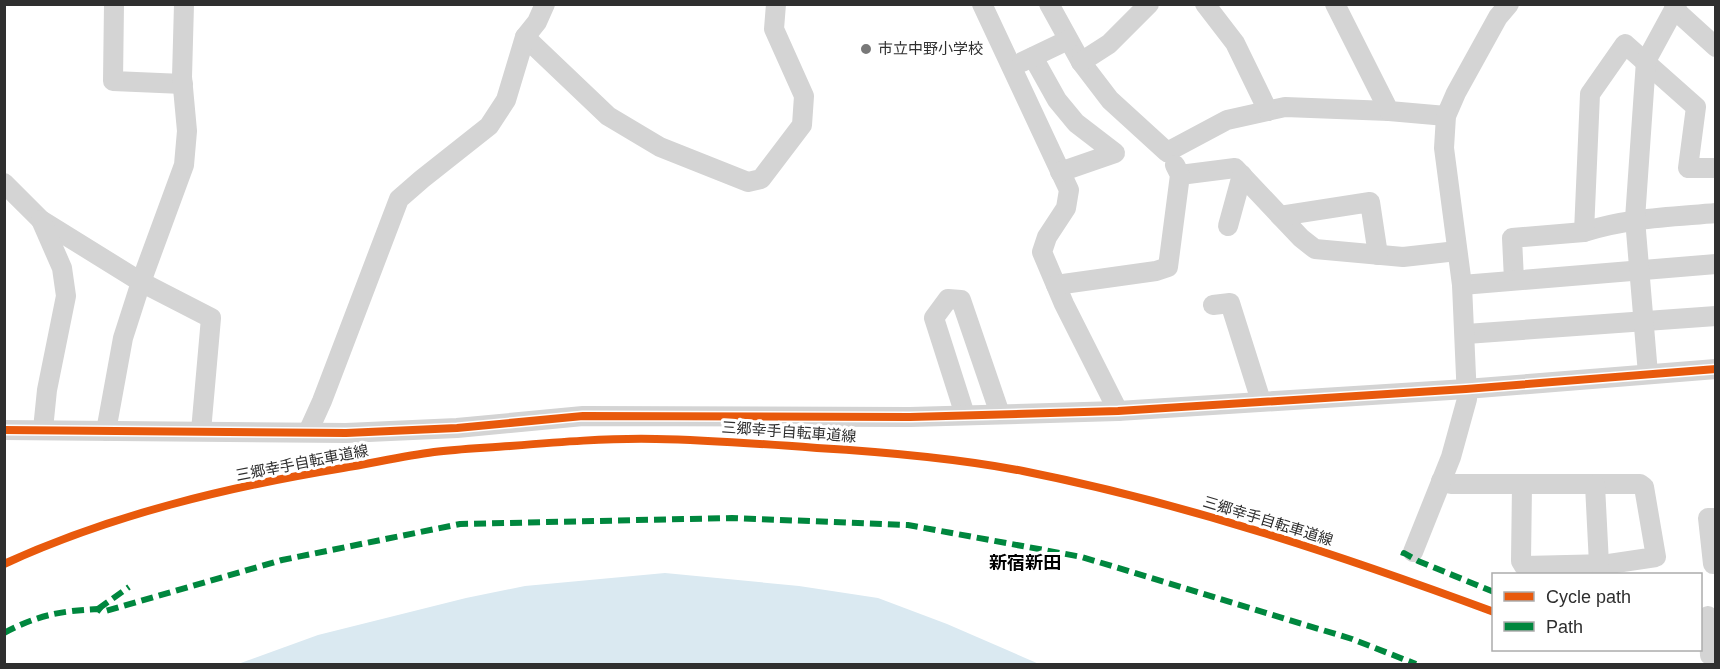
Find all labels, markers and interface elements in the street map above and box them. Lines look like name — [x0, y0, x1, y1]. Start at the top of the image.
place label: 市立中野小学校 — [878, 40, 983, 57]
marker: 市立中野小学校 — [859, 42, 873, 56]
street label: 三郷幸手自転車道線 — [721, 418, 857, 445]
street label: 三郷幸手自転車道線 — [234, 441, 370, 484]
street label: 三郷幸手自転車道線 — [1201, 493, 1335, 548]
district label: 新宿新田 — [989, 553, 1061, 573]
legend — [1492, 573, 1702, 651]
text: Cycle path — [1546, 587, 1631, 607]
text: Path — [1546, 617, 1583, 637]

